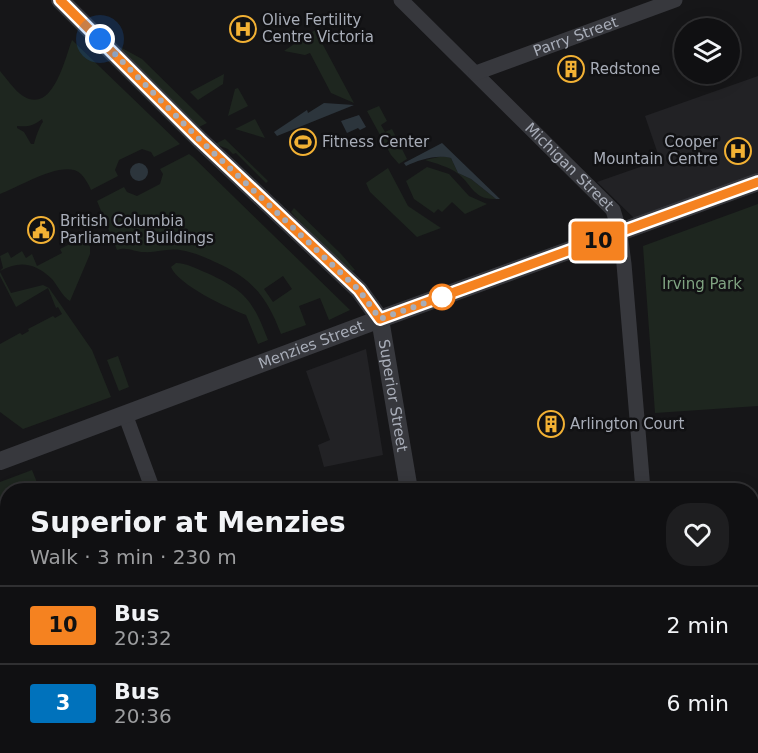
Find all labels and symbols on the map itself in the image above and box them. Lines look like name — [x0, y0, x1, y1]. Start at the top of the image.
place label: Olive Fertility Centre Victoria — [262, 11, 374, 46]
street label: Parry Street — [531, 13, 620, 60]
hospital icon: Olive Fertility Centre Victoria — [228, 14, 258, 44]
your location — [85, 24, 115, 54]
building icon: Redstone — [556, 54, 586, 84]
place label: Redstone — [590, 60, 660, 78]
street label: Michigan Street — [521, 119, 618, 215]
sports icon: Fitness Center — [288, 127, 318, 157]
place label: Fitness Center — [322, 133, 430, 151]
place label: Cooper Mountain Centre — [593, 133, 719, 168]
hospital icon: Cooper Mountain Centre — [723, 136, 753, 166]
place label: British Columbia Parliament Buildings — [60, 212, 214, 247]
public building icon: British Columbia Parliament Buildings — [26, 215, 56, 245]
line badge: 10 — [571, 222, 625, 260]
park label: Irving Park — [662, 275, 742, 293]
unlabelled marker — [429, 284, 455, 310]
street label: Menzies Street — [256, 317, 366, 373]
street label: Superior Street — [375, 338, 411, 453]
building icon: Arlington Court — [536, 409, 566, 439]
place label: Arlington Court — [570, 415, 684, 433]

